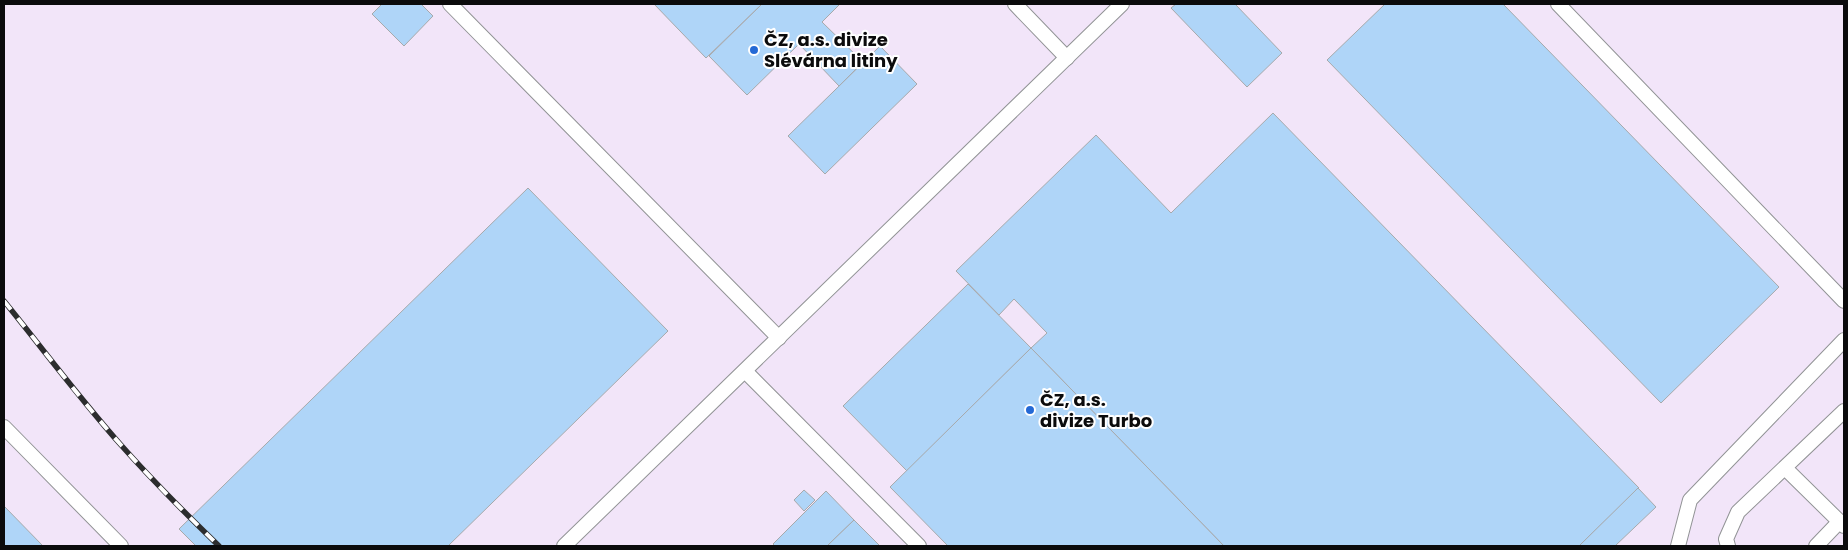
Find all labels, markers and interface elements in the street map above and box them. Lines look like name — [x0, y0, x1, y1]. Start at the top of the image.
place label: ČZ, a.s. divize Slévárna litiny — [764, 27, 898, 73]
marker: ČZ, a.s. divize Slévárna litiny — [748, 44, 760, 56]
place label: ČZ, a.s. divize Turbo — [1040, 387, 1152, 433]
marker: ČZ, a.s. divize Turbo — [1024, 404, 1036, 416]

